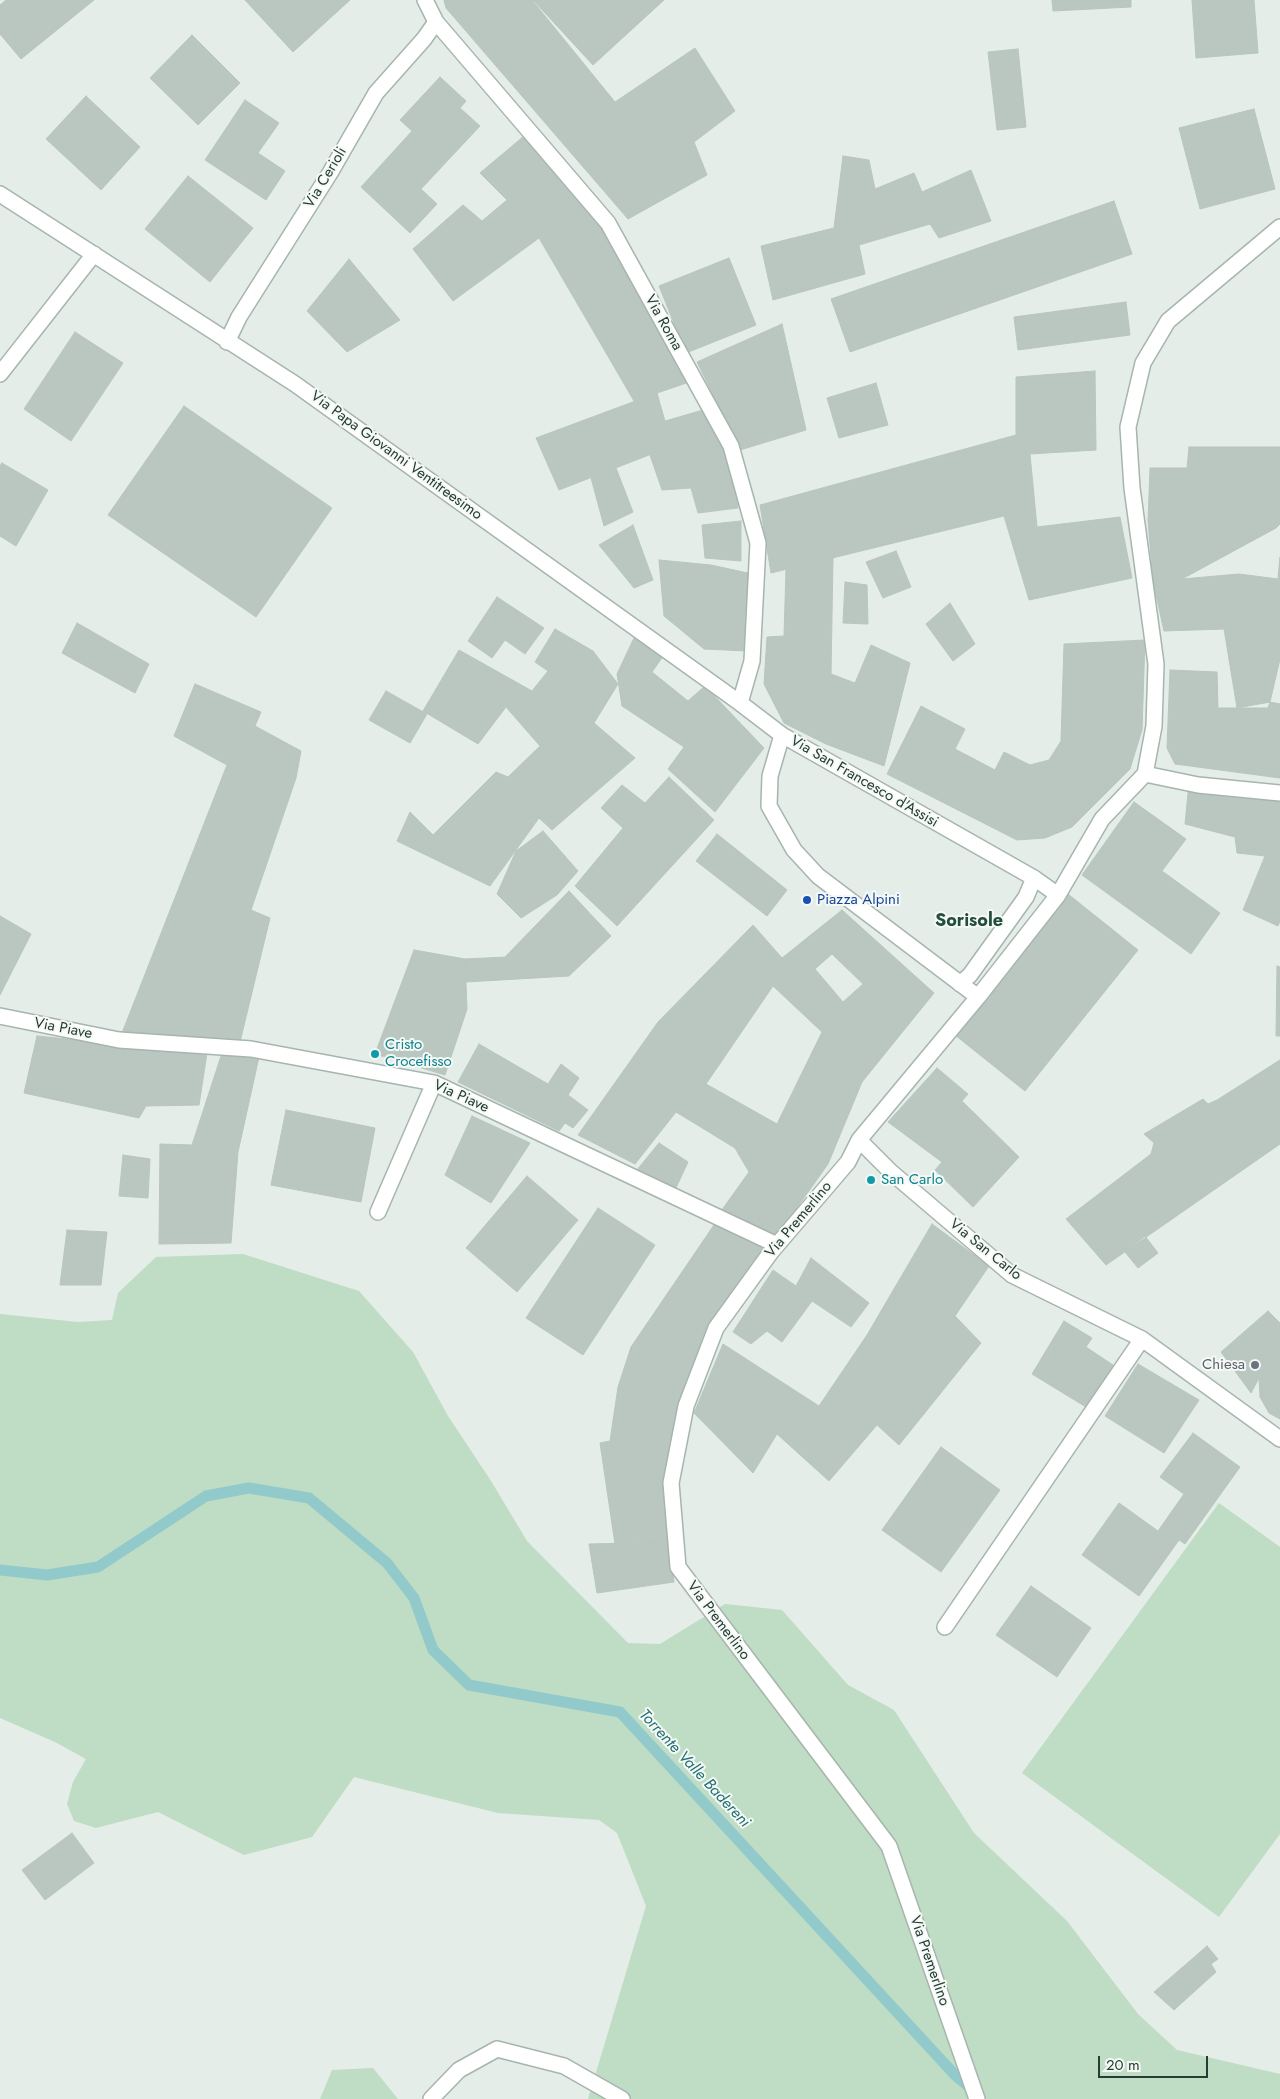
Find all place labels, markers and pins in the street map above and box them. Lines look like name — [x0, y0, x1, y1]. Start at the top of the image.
place label: Piazza Alpini — [817, 891, 900, 909]
marker: Piazza Alpini — [801, 894, 813, 906]
place label: Cristo Crocefisso — [385, 1036, 452, 1071]
marker: Cristo Crocefisso — [369, 1048, 381, 1060]
place label: San Carlo — [881, 1171, 943, 1189]
marker: San Carlo — [865, 1174, 877, 1186]
place label: Chiesa — [1202, 1356, 1245, 1374]
marker: Chiesa — [1249, 1359, 1261, 1371]

